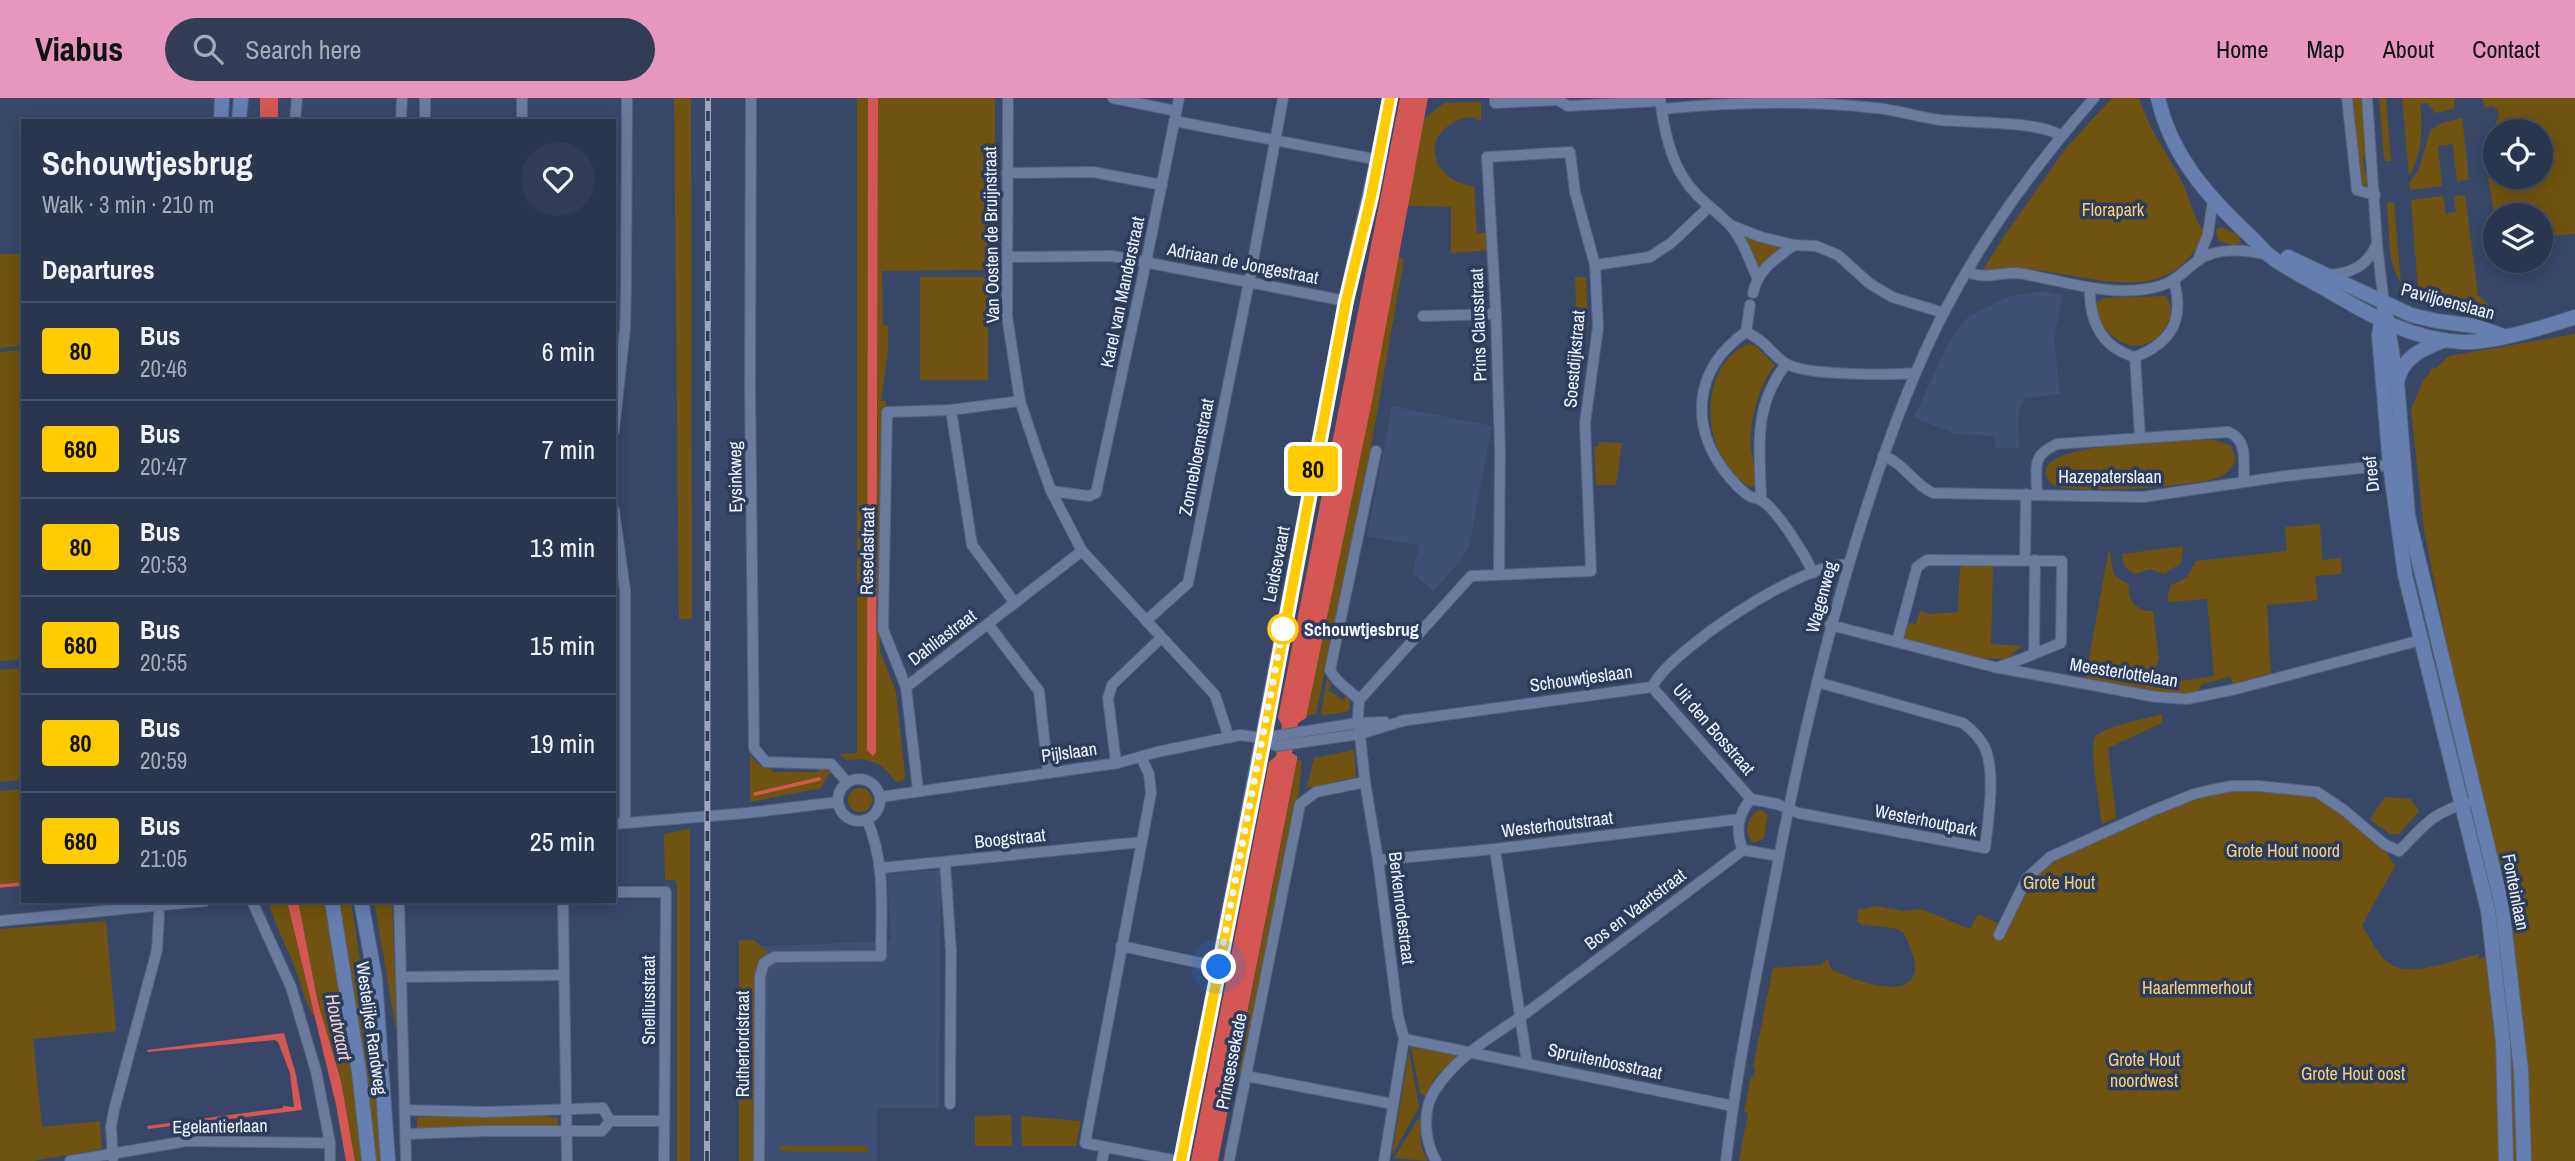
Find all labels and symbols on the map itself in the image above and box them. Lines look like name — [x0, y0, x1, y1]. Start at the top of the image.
street label: Van Oosten de Bruijnstraat — [977, 146, 1005, 324]
park label: Florapark — [2082, 197, 2145, 222]
street label: Karel van Manderstraat — [1094, 214, 1150, 370]
street label: Adriaan de Jongestraat — [1164, 236, 1321, 290]
street label: Prins Clausstraat — [1464, 268, 1492, 382]
street label: Paviljoenslaan — [2398, 277, 2498, 325]
street label: Soestdijkstraat — [1557, 309, 1591, 409]
street label: Zonnebloemstraat — [1172, 396, 1220, 518]
street label: Eysinkweg — [722, 440, 748, 513]
line badge: 80 — [1282, 446, 1344, 492]
street label: Dreef — [2357, 454, 2385, 493]
street label: Hazepaterslaan — [2058, 464, 2162, 489]
street label: Resedastraat — [854, 507, 880, 595]
street label: Leidsevaart — [1256, 524, 1296, 604]
street label: Wagenweg — [1799, 558, 1843, 636]
street label: Dahliastraat — [903, 603, 981, 671]
marker: Schouwtjesbrug — [1268, 614, 1298, 644]
place label: Schouwtjesbrug — [1304, 617, 1419, 642]
street label: Meesterlottelaan — [2068, 651, 2180, 693]
street label: Schouwtjeslaan — [1528, 658, 1634, 698]
street label: Uit den Bosstraat — [1667, 678, 1761, 780]
street label: Pijlslaan — [1040, 736, 1098, 768]
street label: Westerhoutpark — [1873, 798, 1980, 842]
street label: Westerhoutstraat — [1500, 805, 1614, 843]
street label: Boogstraat — [973, 822, 1047, 854]
park label: Grote Hout noord — [2226, 838, 2340, 863]
street label: Berkenrodestraat — [1383, 850, 1421, 966]
street label: Fonteinlaan — [2496, 852, 2536, 932]
street label: Bos en Vaartstraat — [1579, 863, 1691, 955]
park label: Grote Hout — [2023, 870, 2095, 895]
your location — [1201, 949, 1236, 984]
street label: Snelliusstraat — [636, 955, 661, 1045]
street label: Westelijke Randweg — [350, 960, 394, 1097]
park label: Haarlemmerhout — [2142, 975, 2252, 1000]
water label: Houtvaart — [319, 991, 359, 1063]
street label: Rutherfordstraat — [730, 991, 755, 1097]
street label: Prinsessekade — [1209, 1011, 1253, 1111]
street label: Spruitenbosstraat — [1545, 1037, 1665, 1085]
park label: Grote Hout noordwest — [2108, 1047, 2180, 1093]
park label: Grote Hout oost — [2301, 1061, 2405, 1086]
street label: Egelantierlaan — [172, 1113, 268, 1139]

